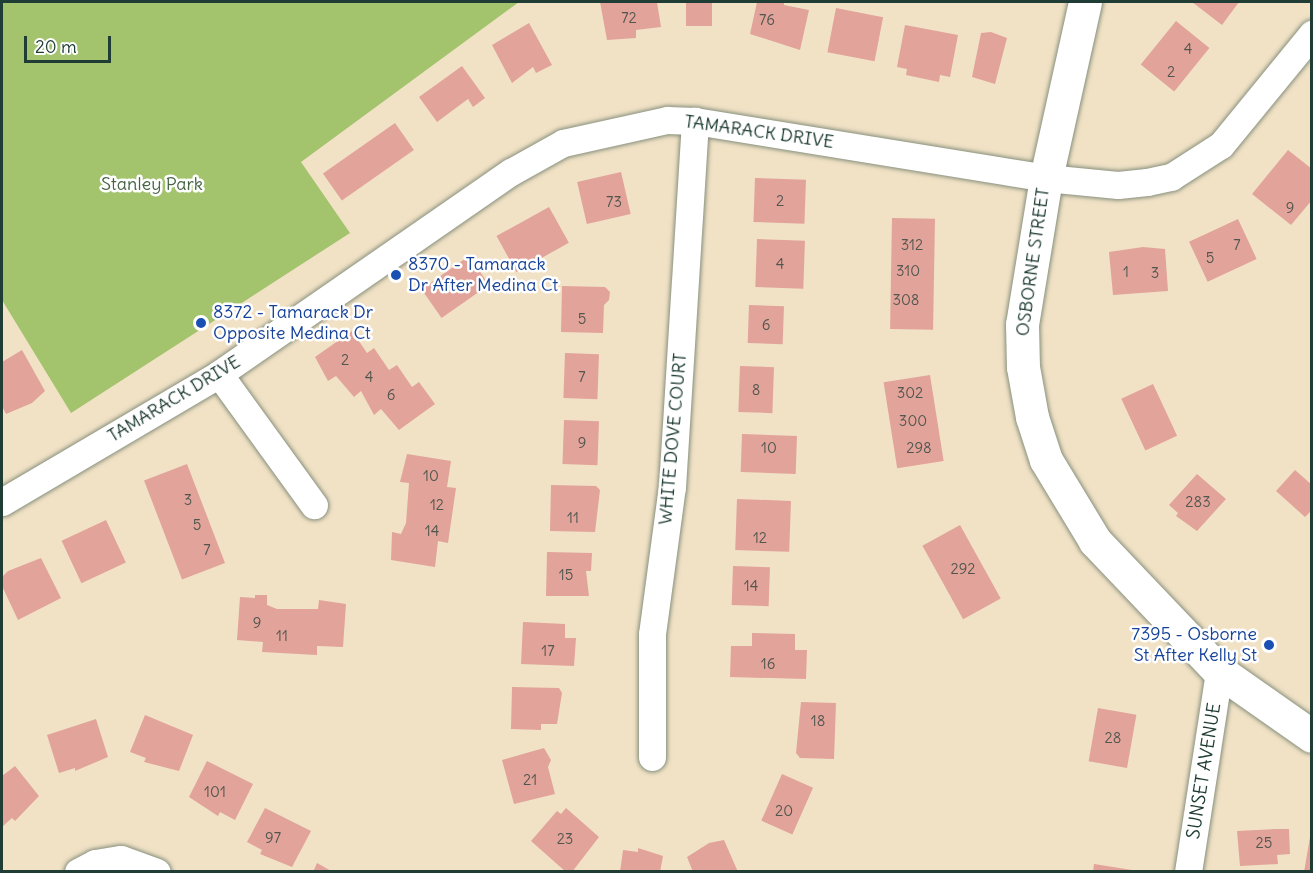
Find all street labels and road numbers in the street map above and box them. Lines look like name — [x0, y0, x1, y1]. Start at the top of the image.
street label: TAMARACK DRIVE — [683, 111, 835, 153]
street label: OSBORNE STREET — [1012, 186, 1054, 338]
street label: TAMARACK DRIVE — [104, 351, 244, 447]
street label: WHITE DOVE COURT — [655, 352, 691, 526]
street label: SUNSET AVENUE — [1183, 702, 1225, 840]

